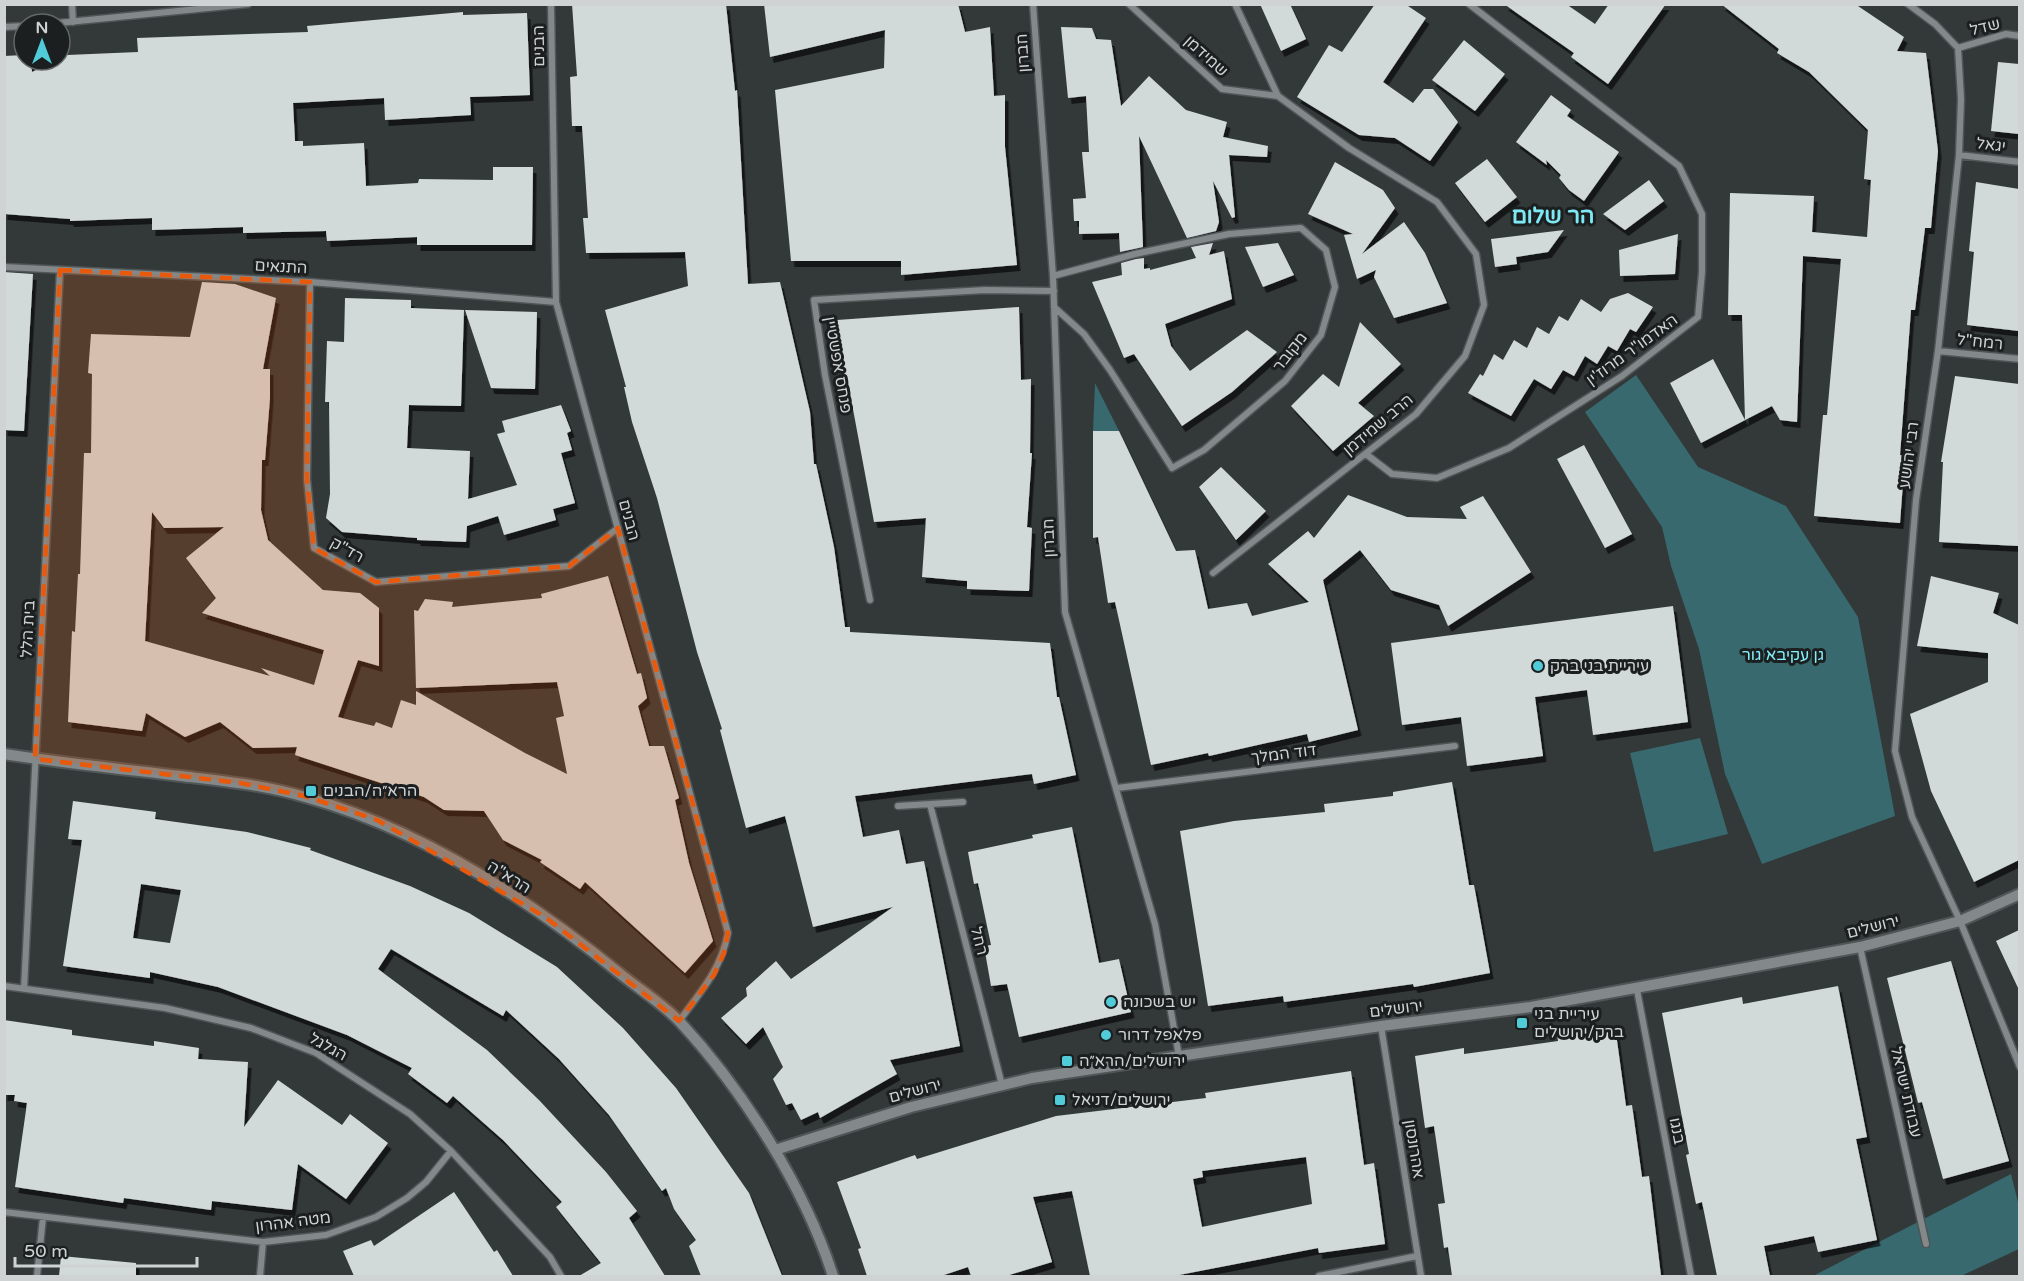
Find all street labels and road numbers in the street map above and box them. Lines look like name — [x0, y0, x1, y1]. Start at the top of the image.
street label: שדל — [1968, 14, 2002, 40]
street label: הבנים — [529, 25, 549, 67]
street label: שמידמן — [1180, 31, 1232, 81]
street label: חברון — [1012, 33, 1034, 73]
street label: יגאל — [1975, 133, 2007, 157]
street label: התנאים — [254, 256, 308, 278]
street label: האדמו"ר מרוז'ין — [1582, 310, 1682, 390]
street label: פנחס אפשטיין — [820, 315, 856, 415]
street label: מקובר — [1268, 328, 1312, 376]
street label: רמח"ל — [1956, 330, 2004, 354]
street label: הרב שמידמן — [1339, 390, 1417, 460]
street label: רבי יהושע — [1894, 420, 1924, 490]
street label: הבנים — [614, 497, 644, 543]
street label: חברון — [1038, 518, 1060, 558]
street label: רד"ק — [327, 533, 367, 567]
street label: בית הלל — [17, 600, 39, 658]
street label: דוד המלך — [1250, 740, 1318, 768]
street label: הרא"ה — [484, 856, 534, 898]
street label: ירושלים — [1845, 911, 1901, 943]
street label: רחל — [966, 925, 992, 957]
street label: ירושלים — [1368, 996, 1424, 1022]
street label: הגלגל — [305, 1028, 351, 1066]
street label: עבודת ישראל — [1886, 1045, 1926, 1139]
street label: ירושלים — [887, 1074, 943, 1108]
street label: בנגו — [1665, 1116, 1689, 1146]
street label: אהרונסון — [1399, 1118, 1429, 1180]
street label: מטה אהרון — [254, 1207, 332, 1237]

